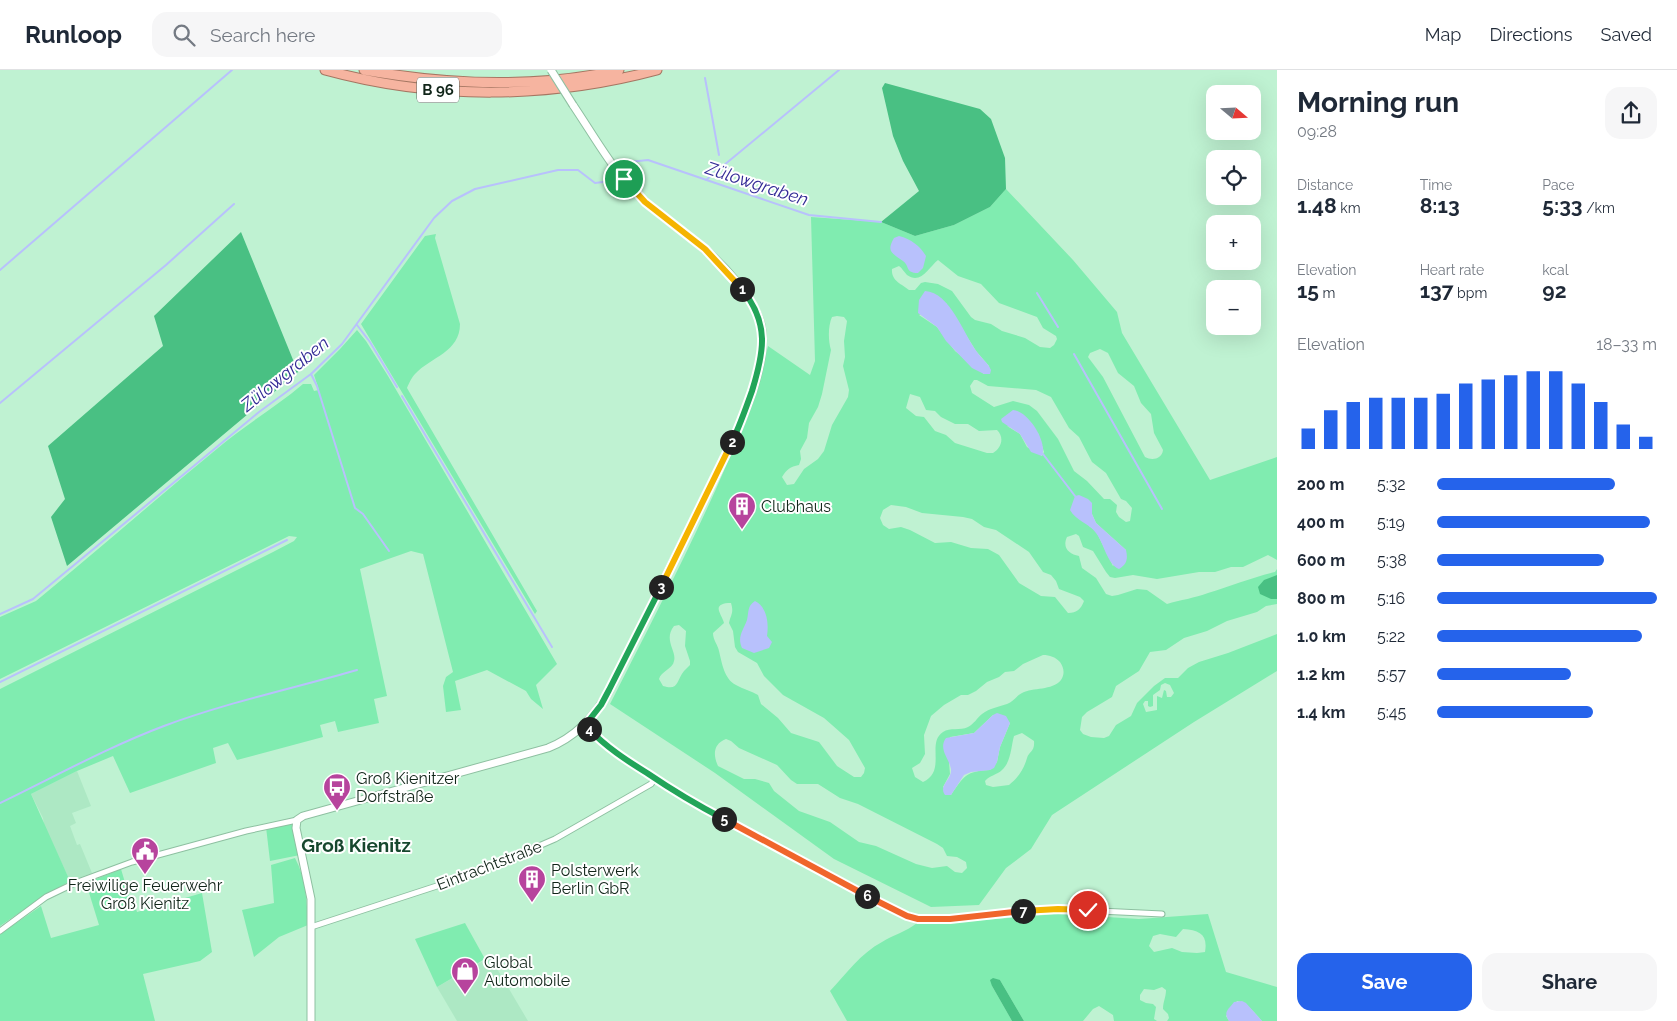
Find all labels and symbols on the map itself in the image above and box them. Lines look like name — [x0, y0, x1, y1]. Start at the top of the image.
road number: B 96 — [417, 78, 459, 102]
north arrow — [1206, 85, 1261, 140]
water label: Zülowgraben — [702, 157, 811, 210]
pin — [603, 158, 645, 200]
pin: 1 — [730, 276, 754, 302]
water label: Zülowgraben — [236, 332, 333, 416]
pin: 2 — [720, 430, 744, 454]
building icon: Clubhaus — [727, 491, 757, 530]
place label: Clubhaus — [761, 497, 831, 516]
pin: 3 — [648, 574, 674, 600]
pin: 4 — [576, 716, 602, 742]
place label: Groß Kienitzer Dorfstraße — [356, 769, 460, 806]
bus stop icon: Groß Kienitzer Dorfstraße — [322, 772, 352, 811]
pin: 5 — [712, 806, 736, 832]
district label: Groß Kienitz — [301, 834, 411, 856]
public building icon: Freiwilige Feuerwehr Groß Kienitz — [130, 836, 160, 875]
street label: Eintrachtstraße — [434, 837, 544, 894]
place label: Polsterwerk Berlin GbR — [551, 861, 639, 898]
building icon: Polsterwerk Berlin GbR — [517, 864, 547, 903]
place label: Freiwilige Feuerwehr Groß Kienitz — [68, 876, 223, 913]
pin: 6 — [854, 884, 880, 908]
pin — [1067, 889, 1109, 931]
pin: 7 — [1010, 898, 1036, 924]
place label: Global Automobile — [484, 953, 570, 990]
shop icon: Global Automobile — [450, 956, 480, 995]

